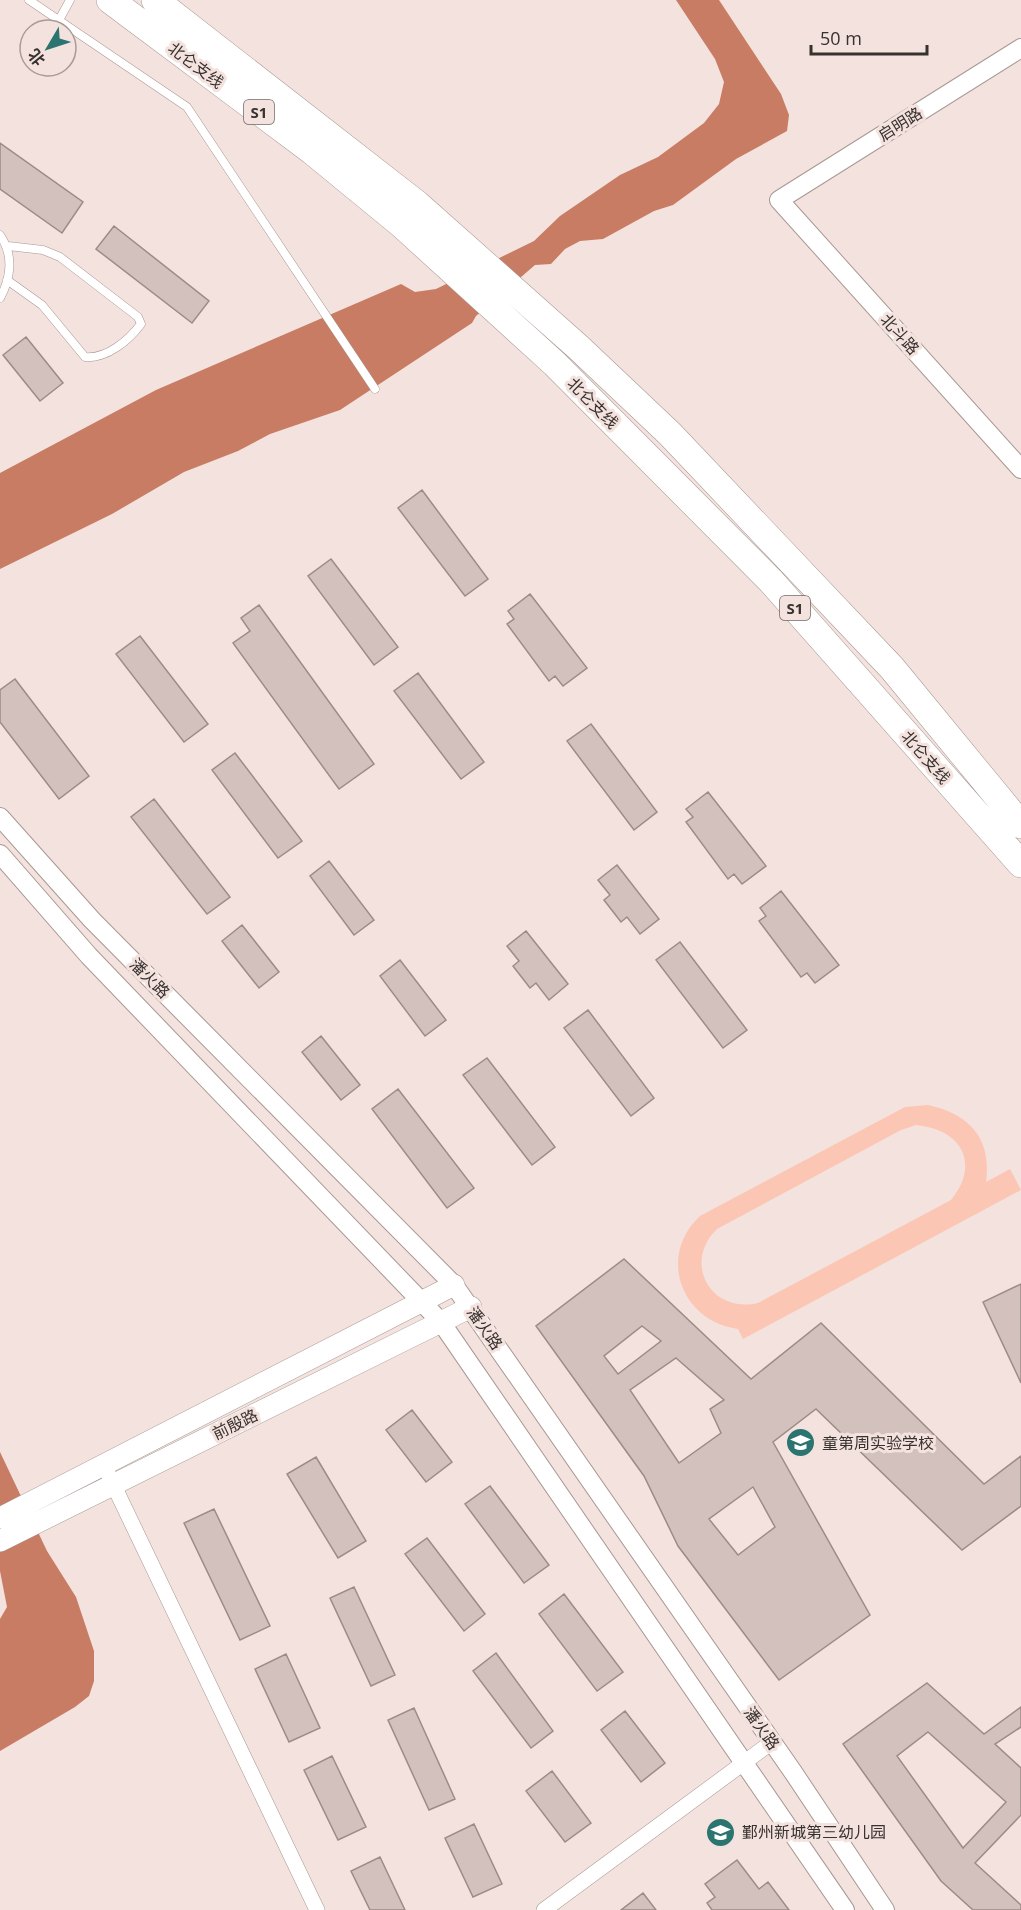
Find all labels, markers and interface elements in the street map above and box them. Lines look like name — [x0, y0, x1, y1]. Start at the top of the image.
north arrow — [18, 18, 78, 78]
scale bar — [811, 18, 926, 56]
text: 50 m — [820, 26, 862, 50]
street label: 北仑支线 — [164, 37, 228, 93]
text: 北 — [23, 44, 50, 71]
road number: S1 — [244, 100, 274, 124]
street label: 启明路 — [874, 102, 926, 146]
street label: 北斗路 — [876, 309, 924, 359]
street label: 北仑支线 — [563, 373, 623, 433]
road number: S1 — [780, 596, 810, 620]
street label: 北仑支线 — [897, 726, 955, 788]
street label: 潘火路 — [125, 953, 175, 1003]
street label: 潘火路 — [462, 1302, 508, 1354]
street label: 前殷路 — [209, 1404, 261, 1444]
school or university icon: 童第周实验学校 — [785, 1427, 817, 1459]
place label: 童第周实验学校 — [822, 1432, 934, 1454]
street label: 潘火路 — [739, 1702, 785, 1754]
school or university icon: 鄞州新城第三幼儿园 — [705, 1816, 737, 1848]
place label: 鄞州新城第三幼儿园 — [742, 1821, 886, 1843]

